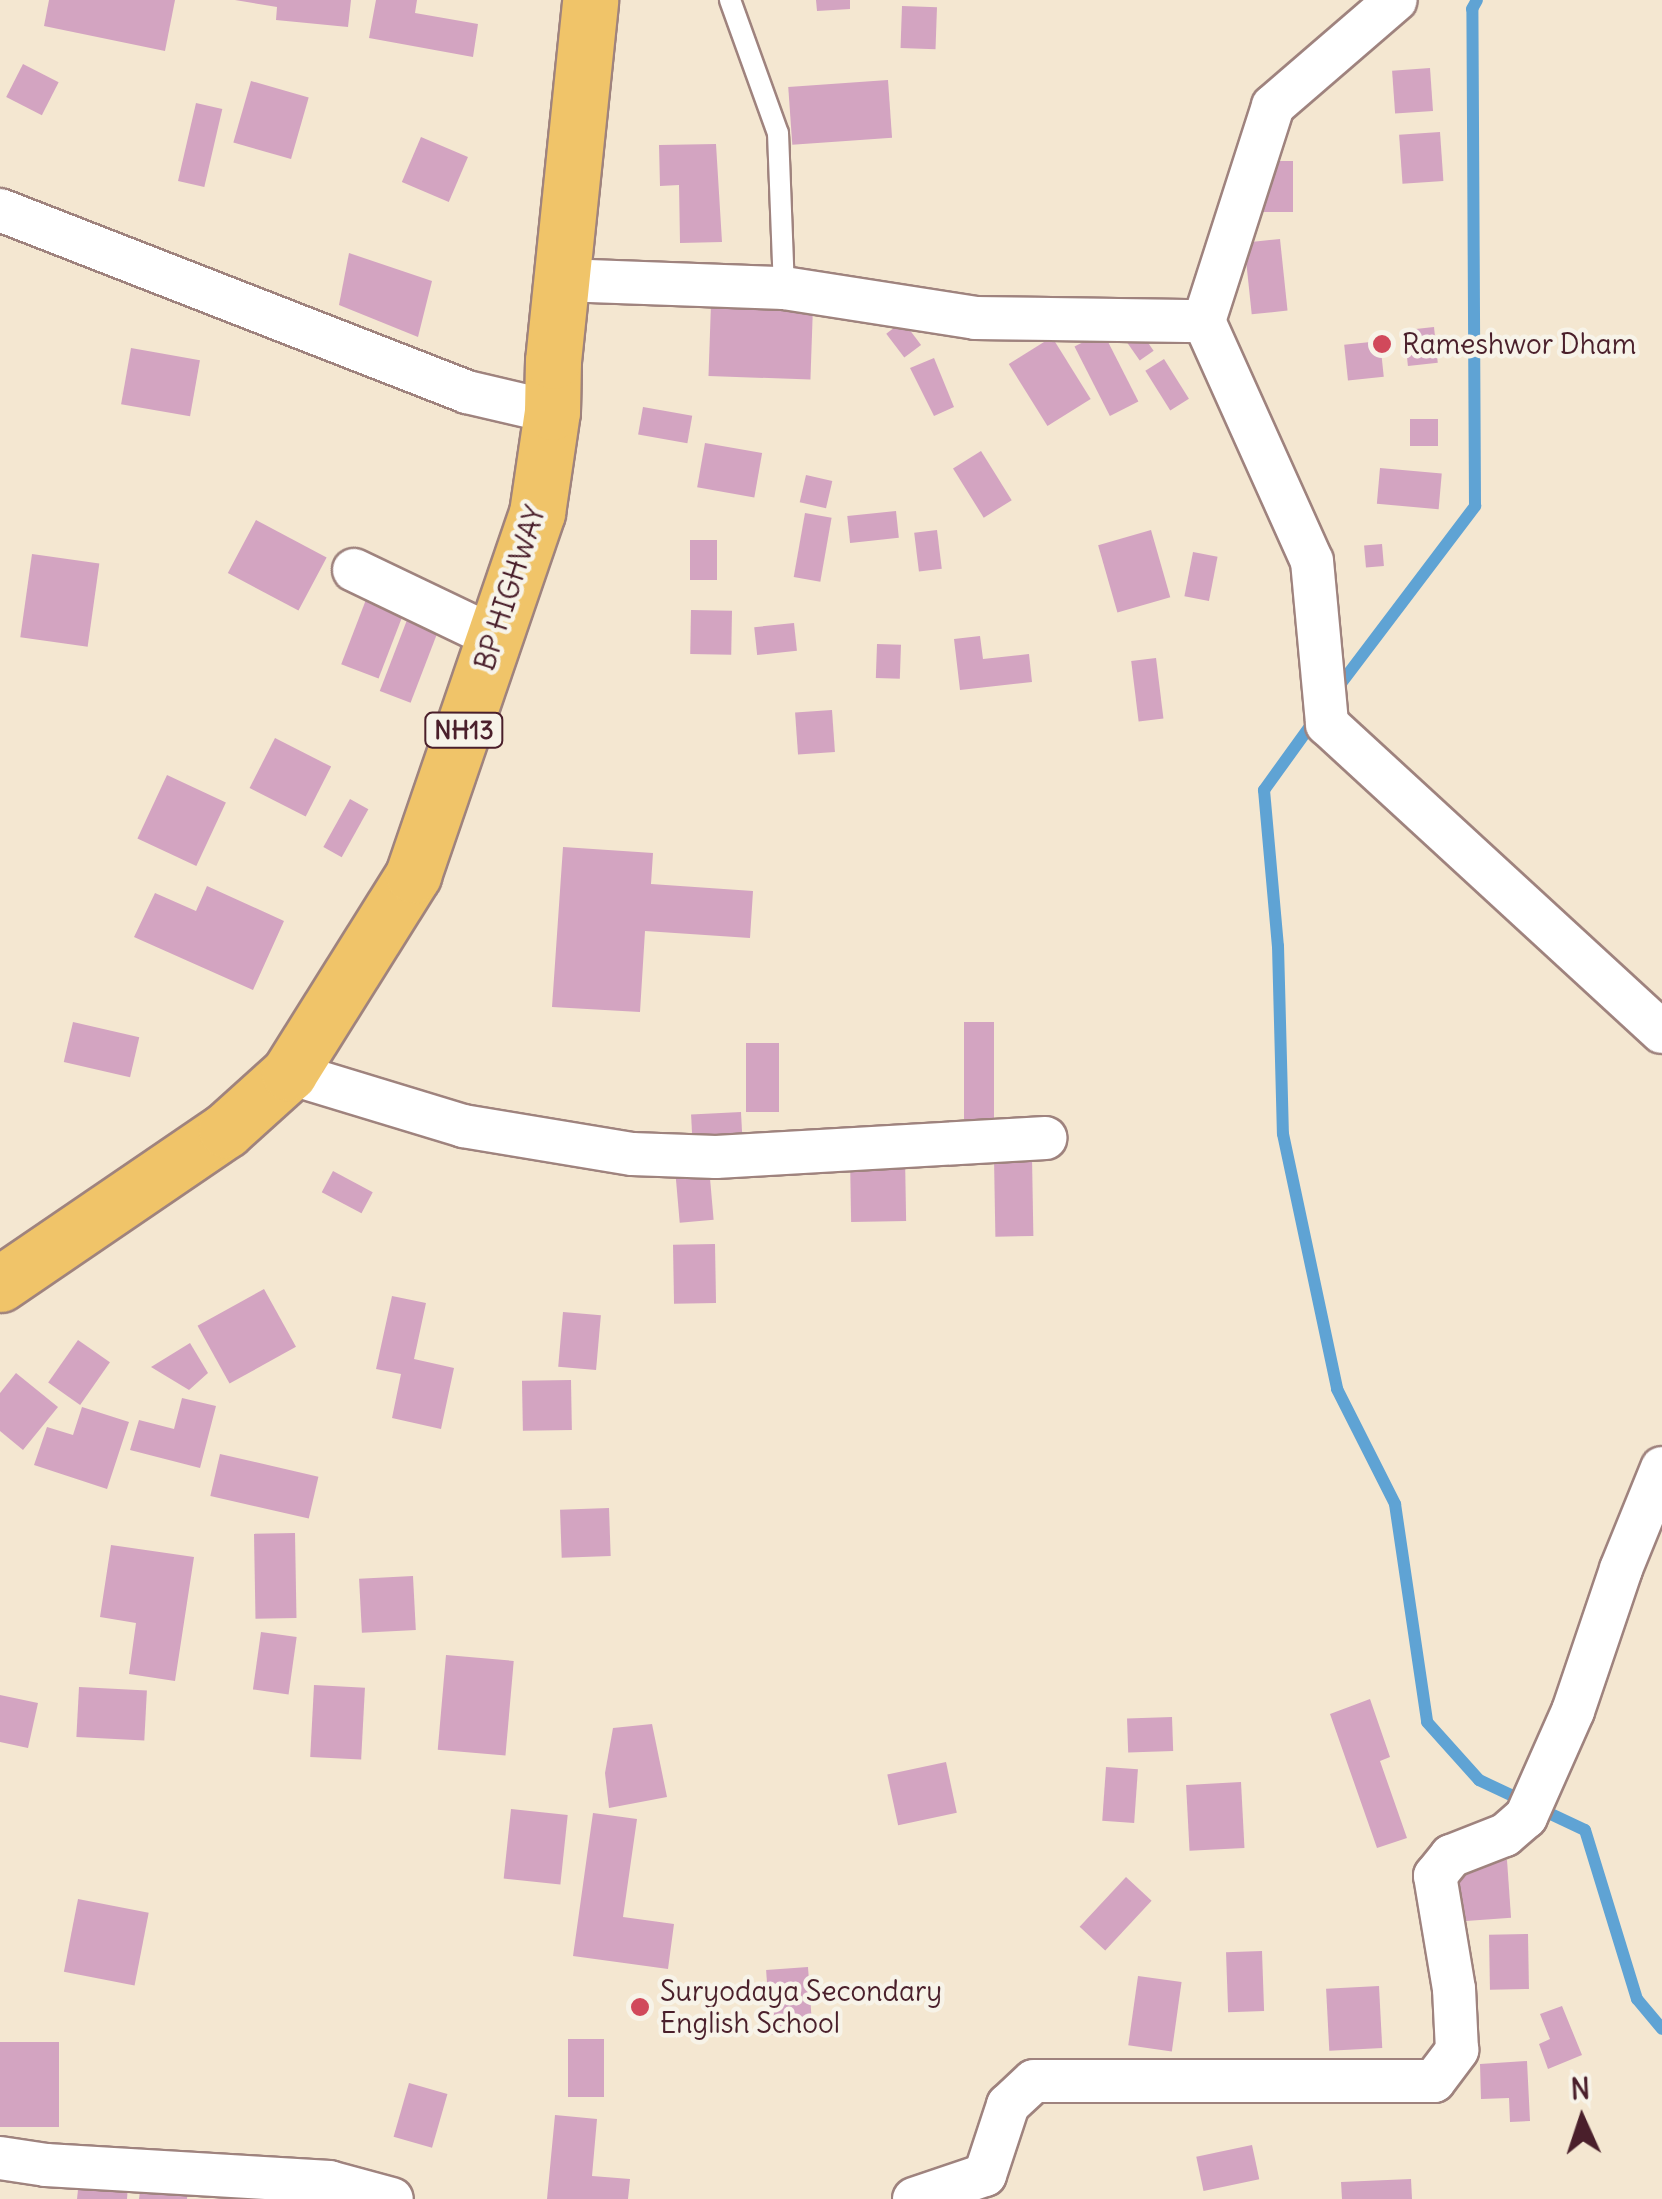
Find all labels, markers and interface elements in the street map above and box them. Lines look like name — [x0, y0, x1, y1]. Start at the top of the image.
place label: Rameshwor Dham — [1402, 327, 1636, 361]
marker: Rameshwor Dham — [1371, 333, 1393, 355]
street label: BP HIGHWAY — [468, 501, 552, 675]
road number: NH13 — [424, 710, 504, 750]
place label: Suryodaya Secondary English School — [660, 1974, 942, 2040]
marker: Suryodaya Secondary English School — [629, 1996, 651, 2018]
north arrow — [1532, 2069, 1632, 2169]
text: N — [1570, 2071, 1591, 2108]

